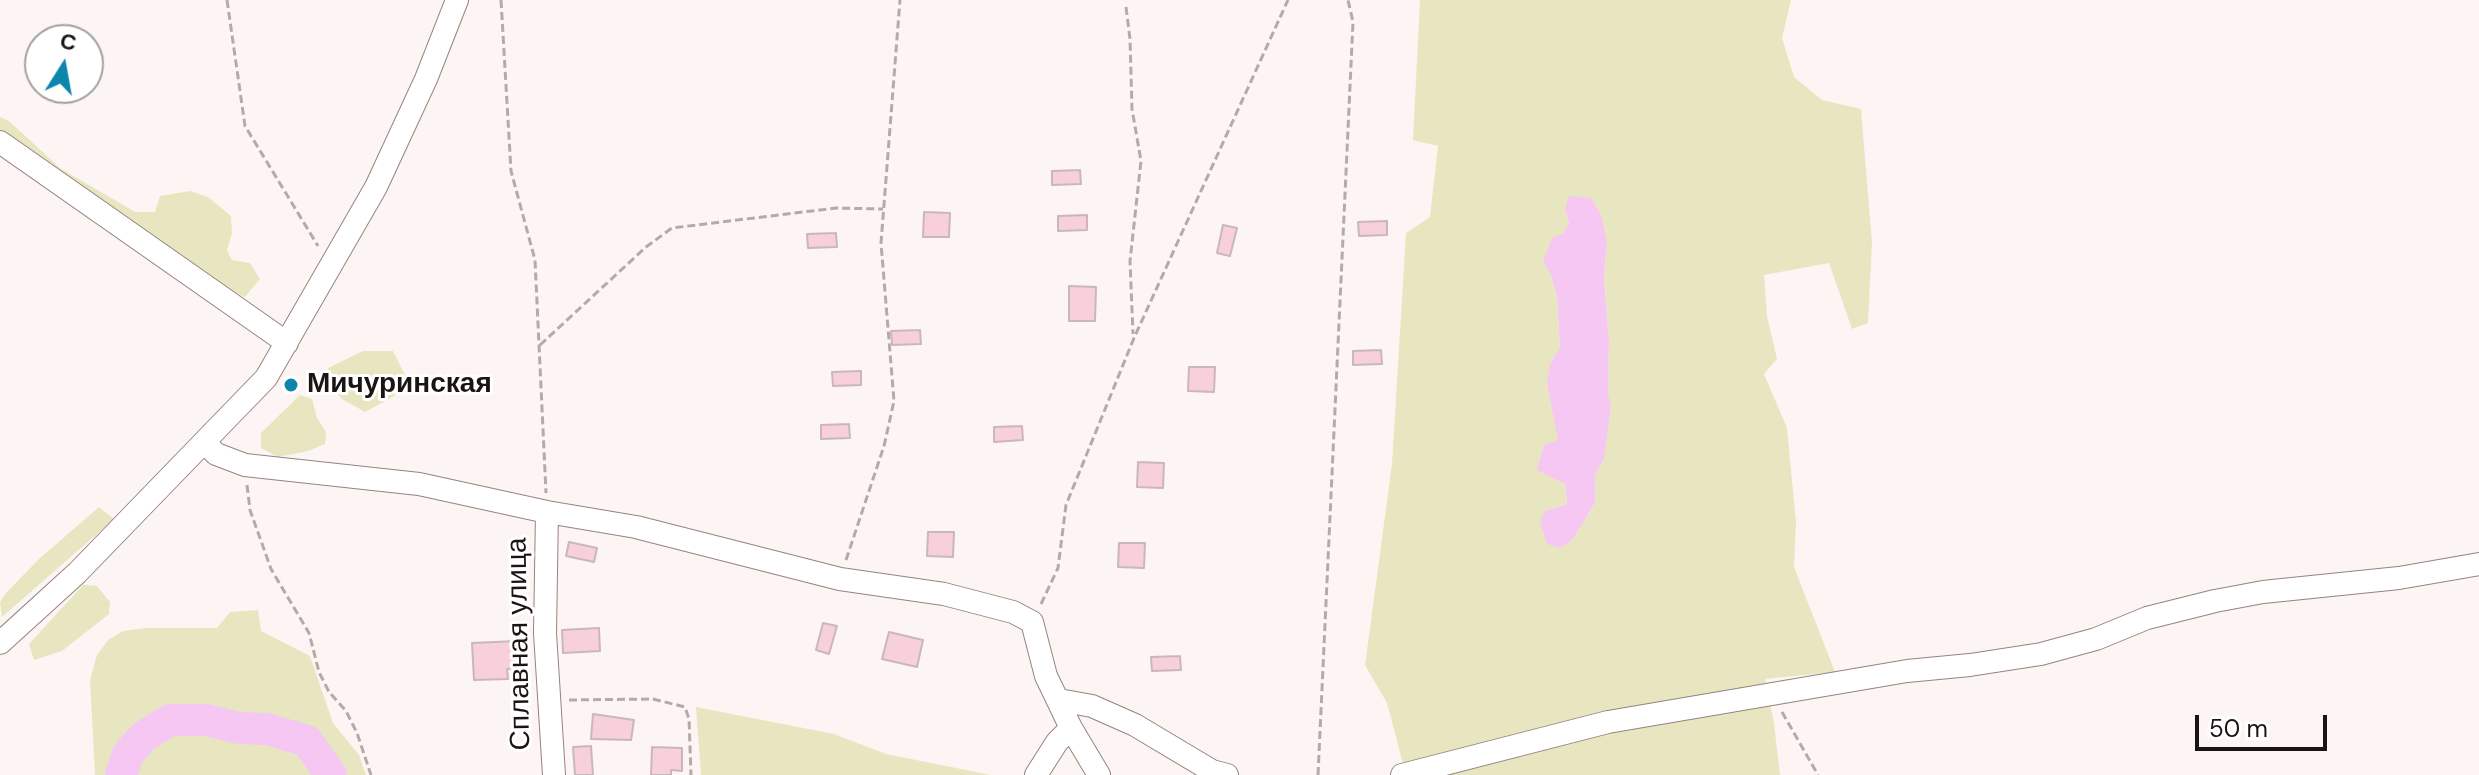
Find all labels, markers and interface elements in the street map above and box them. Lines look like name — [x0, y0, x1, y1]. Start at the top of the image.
north arrow — [24, 24, 104, 104]
text: С — [58, 26, 79, 58]
place label: Мичуринская — [307, 368, 492, 402]
marker: Мичуринская — [282, 376, 300, 394]
street label: Сплавная улица — [501, 537, 539, 751]
scale bar — [2199, 699, 2331, 749]
text: 50 m — [2209, 713, 2268, 744]

